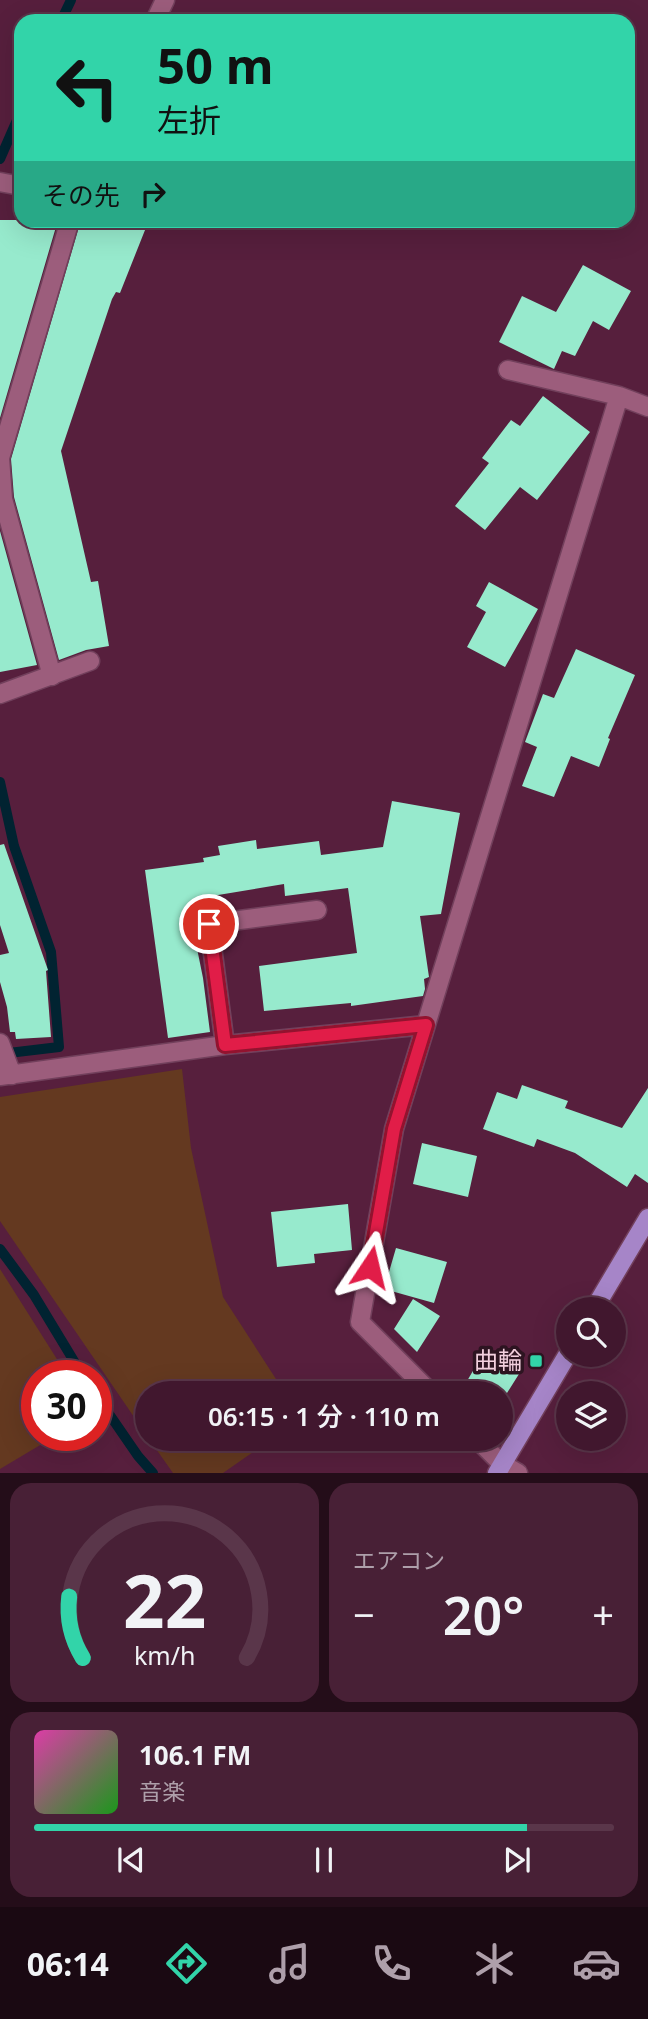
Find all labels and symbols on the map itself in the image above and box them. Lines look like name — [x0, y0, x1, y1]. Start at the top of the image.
pin — [179, 894, 239, 954]
position arrow — [333, 1230, 407, 1304]
place label: 曲輪 — [474, 1343, 522, 1376]
marker: 曲輪 — [528, 1353, 544, 1369]
speed limit sign: 30 — [21, 1360, 112, 1451]

